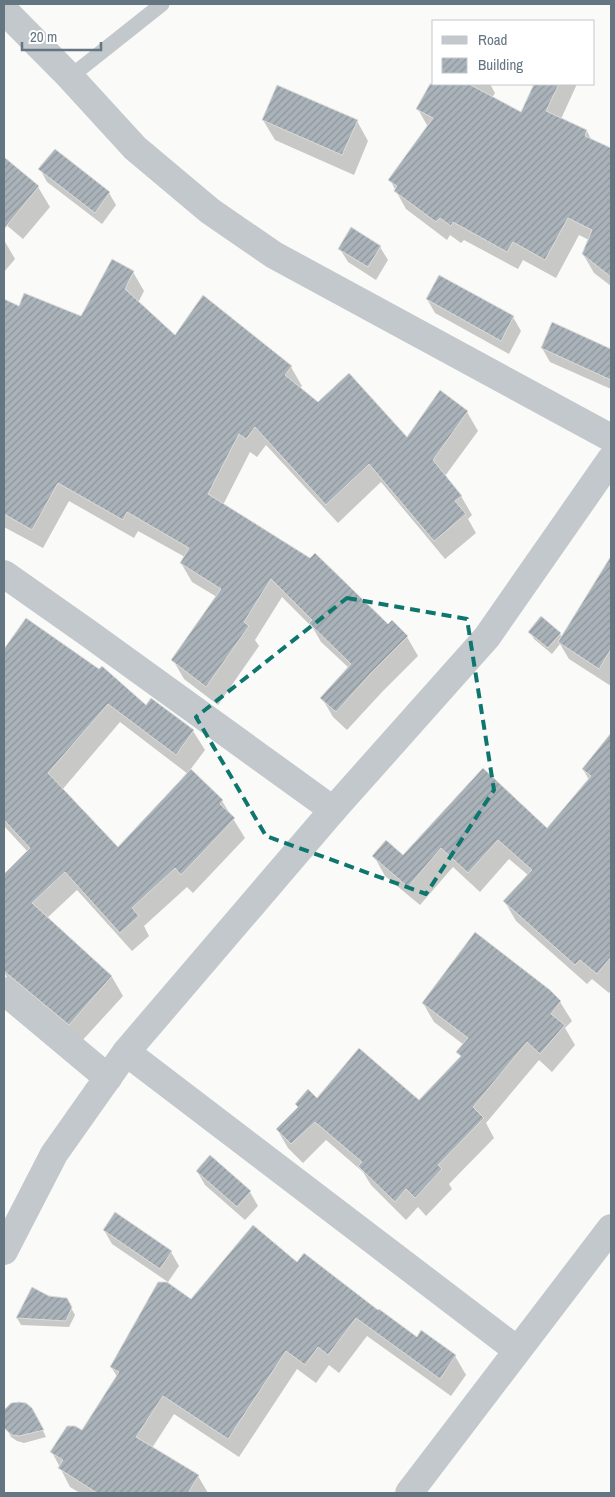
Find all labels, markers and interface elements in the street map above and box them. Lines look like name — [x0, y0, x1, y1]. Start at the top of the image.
scale bar — [22, 20, 101, 52]
legend — [432, 20, 595, 85]
text: 20 m — [30, 26, 57, 47]
text: Road — [478, 29, 507, 50]
text: Building — [478, 54, 523, 75]

